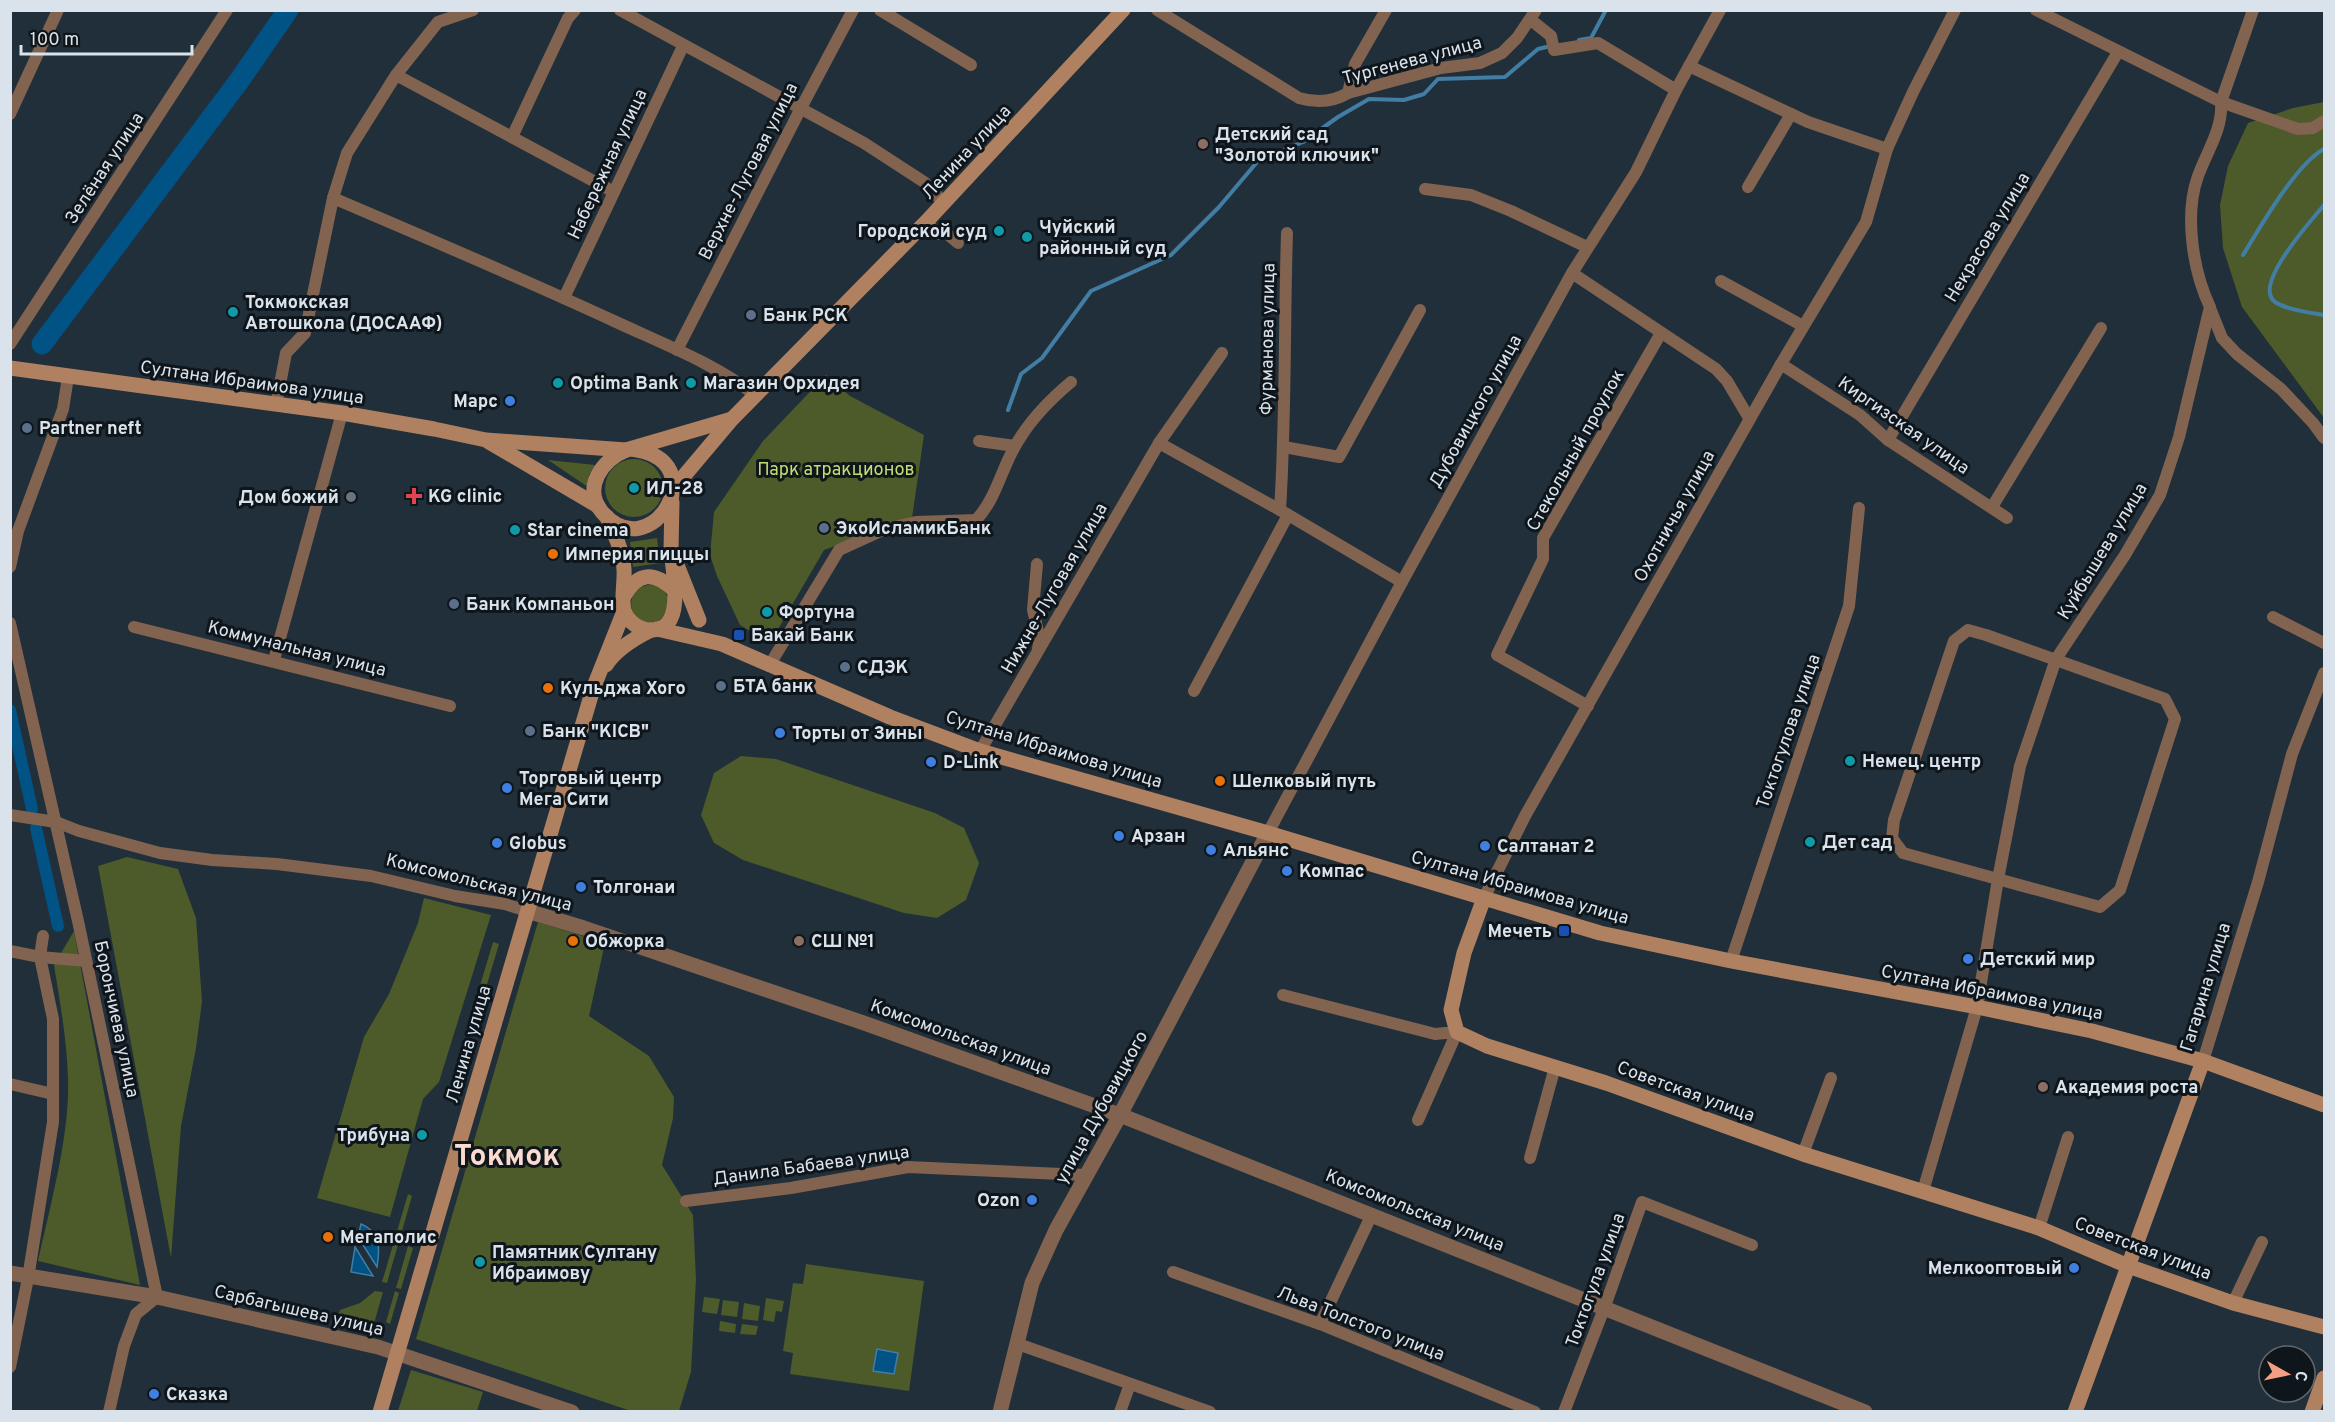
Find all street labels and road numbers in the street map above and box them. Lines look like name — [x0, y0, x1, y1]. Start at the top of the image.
street label: Тургенева улица — [1340, 32, 1485, 91]
street label: Верхне-Луговая улица — [695, 79, 804, 264]
street label: Набережная улица — [563, 86, 653, 244]
street label: Ленина улица — [917, 101, 1017, 205]
street label: Зелёная улица — [61, 109, 150, 229]
street label: Некрасова улица — [1940, 169, 2036, 307]
street label: Фурманова улица — [1256, 263, 1281, 415]
street label: Дубовицкого улица — [1425, 331, 1528, 492]
street label: Султана Ибраимова улица — [138, 356, 365, 411]
street label: Стекольный проулок — [1522, 366, 1630, 536]
street label: Киргизская улица — [1833, 372, 1974, 480]
street label: Охотничья улица — [1630, 447, 1721, 587]
street label: Куйбышева улица — [2053, 479, 2153, 624]
street label: Нижне-Луговая улица — [997, 499, 1114, 678]
street label: Коммунальная улица — [205, 616, 388, 683]
street label: Токтогулова улица — [1752, 651, 1827, 812]
street label: Султана Ибраимова улица — [942, 706, 1165, 794]
street label: Султана Ибраимова улица — [1408, 846, 1631, 931]
street label: Комсомольская улица — [383, 849, 574, 918]
street label: Гагарина улица — [2176, 920, 2237, 1055]
street label: Борончиева улица — [88, 939, 143, 1100]
street label: Султана Ибраимова улица — [1879, 961, 2105, 1026]
street label: Ленина улица — [442, 983, 497, 1106]
street label: Комсомольская улица — [867, 995, 1054, 1082]
street label: улица Дубовицкого — [1051, 1027, 1154, 1188]
street label: Советская улица — [1613, 1057, 1758, 1128]
street label: Данила Бабаева улица — [711, 1141, 911, 1192]
street label: Комсомольская улица — [1322, 1165, 1507, 1258]
street label: Токтогула улица — [1561, 1210, 1631, 1351]
street label: Советская улица — [2071, 1213, 2214, 1286]
street label: Сарбагышева улица — [212, 1281, 386, 1342]
street label: Льва Толстого улица — [1273, 1282, 1448, 1367]

